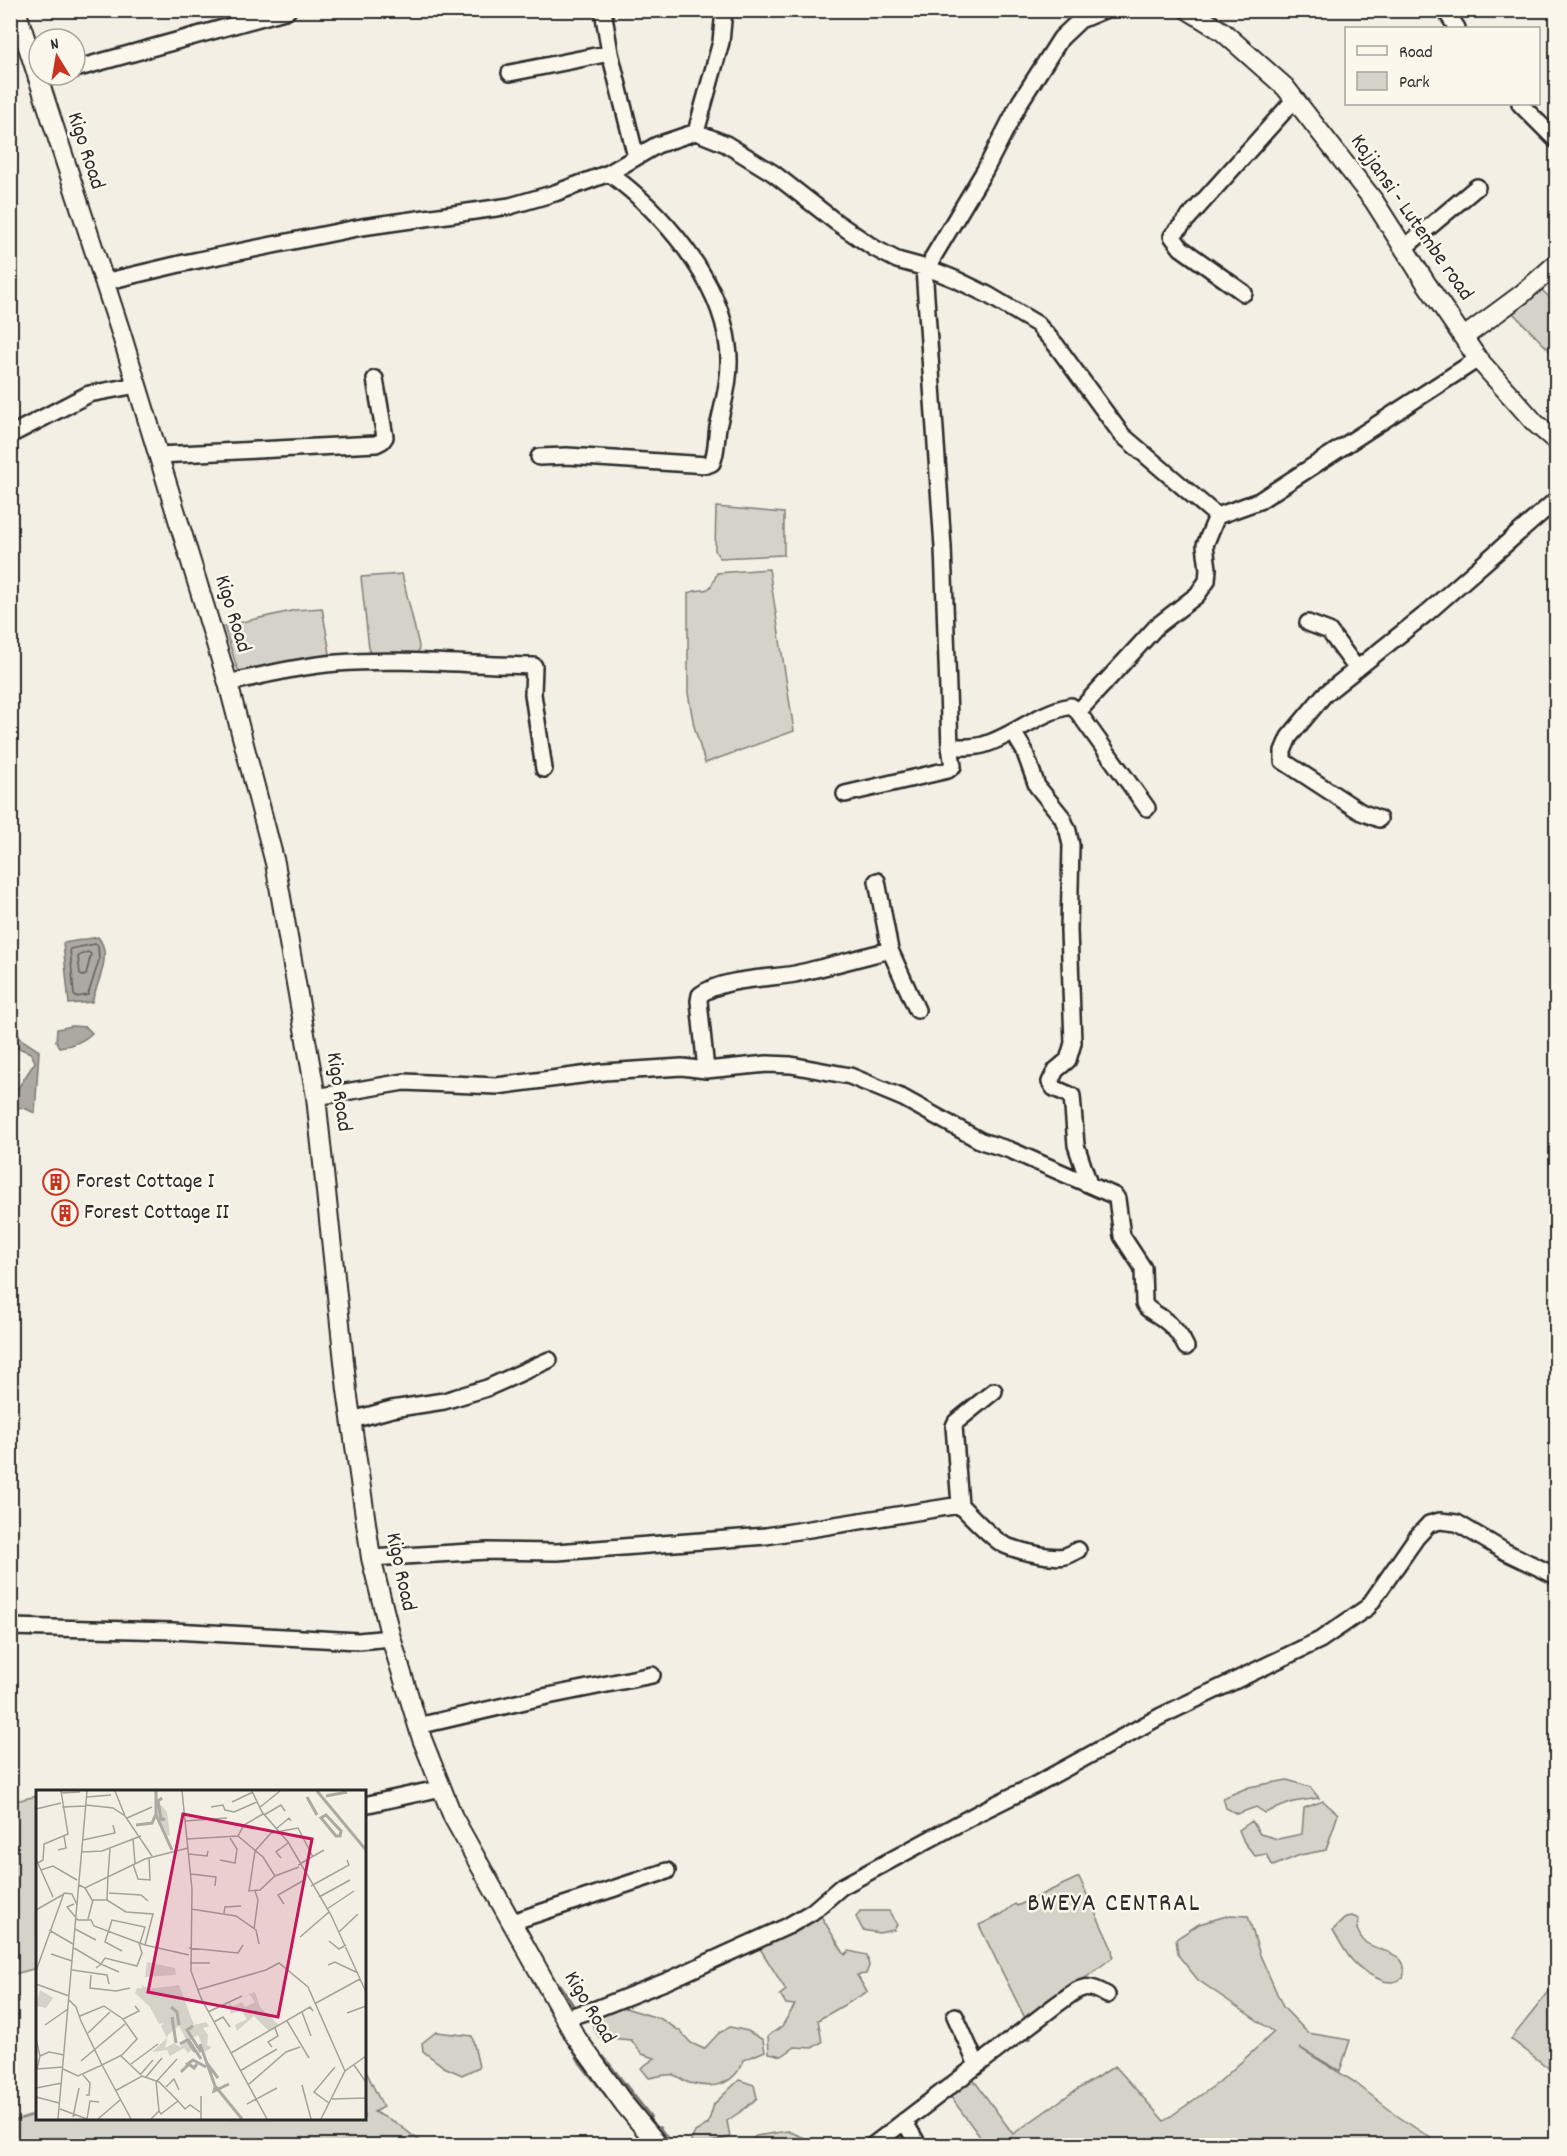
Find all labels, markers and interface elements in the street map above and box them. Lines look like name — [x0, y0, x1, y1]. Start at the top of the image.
north arrow — [27, 27, 87, 87]
legend — [1345, 27, 1540, 105]
text: N — [49, 33, 61, 57]
text: Road — [1399, 41, 1433, 66]
text: Park — [1399, 71, 1430, 96]
street label: Kigo Road — [58, 108, 112, 194]
street label: Kajjansi - Lutembe road — [1342, 128, 1480, 308]
street label: Kigo Road — [206, 571, 258, 657]
street label: Kigo Road — [317, 1050, 359, 1134]
building icon: Forest Cottage I — [41, 1167, 71, 1197]
place label: Forest Cottage I — [76, 1167, 214, 1198]
building icon: Forest Cottage II — [50, 1198, 80, 1228]
place label: Forest Cottage II — [84, 1198, 229, 1229]
street label: Kigo Road — [377, 1530, 423, 1614]
inset map — [36, 1790, 366, 2120]
district label: BWEYA CENTRAL — [1027, 1886, 1201, 1923]
street label: Kigo Road — [555, 1966, 623, 2050]

